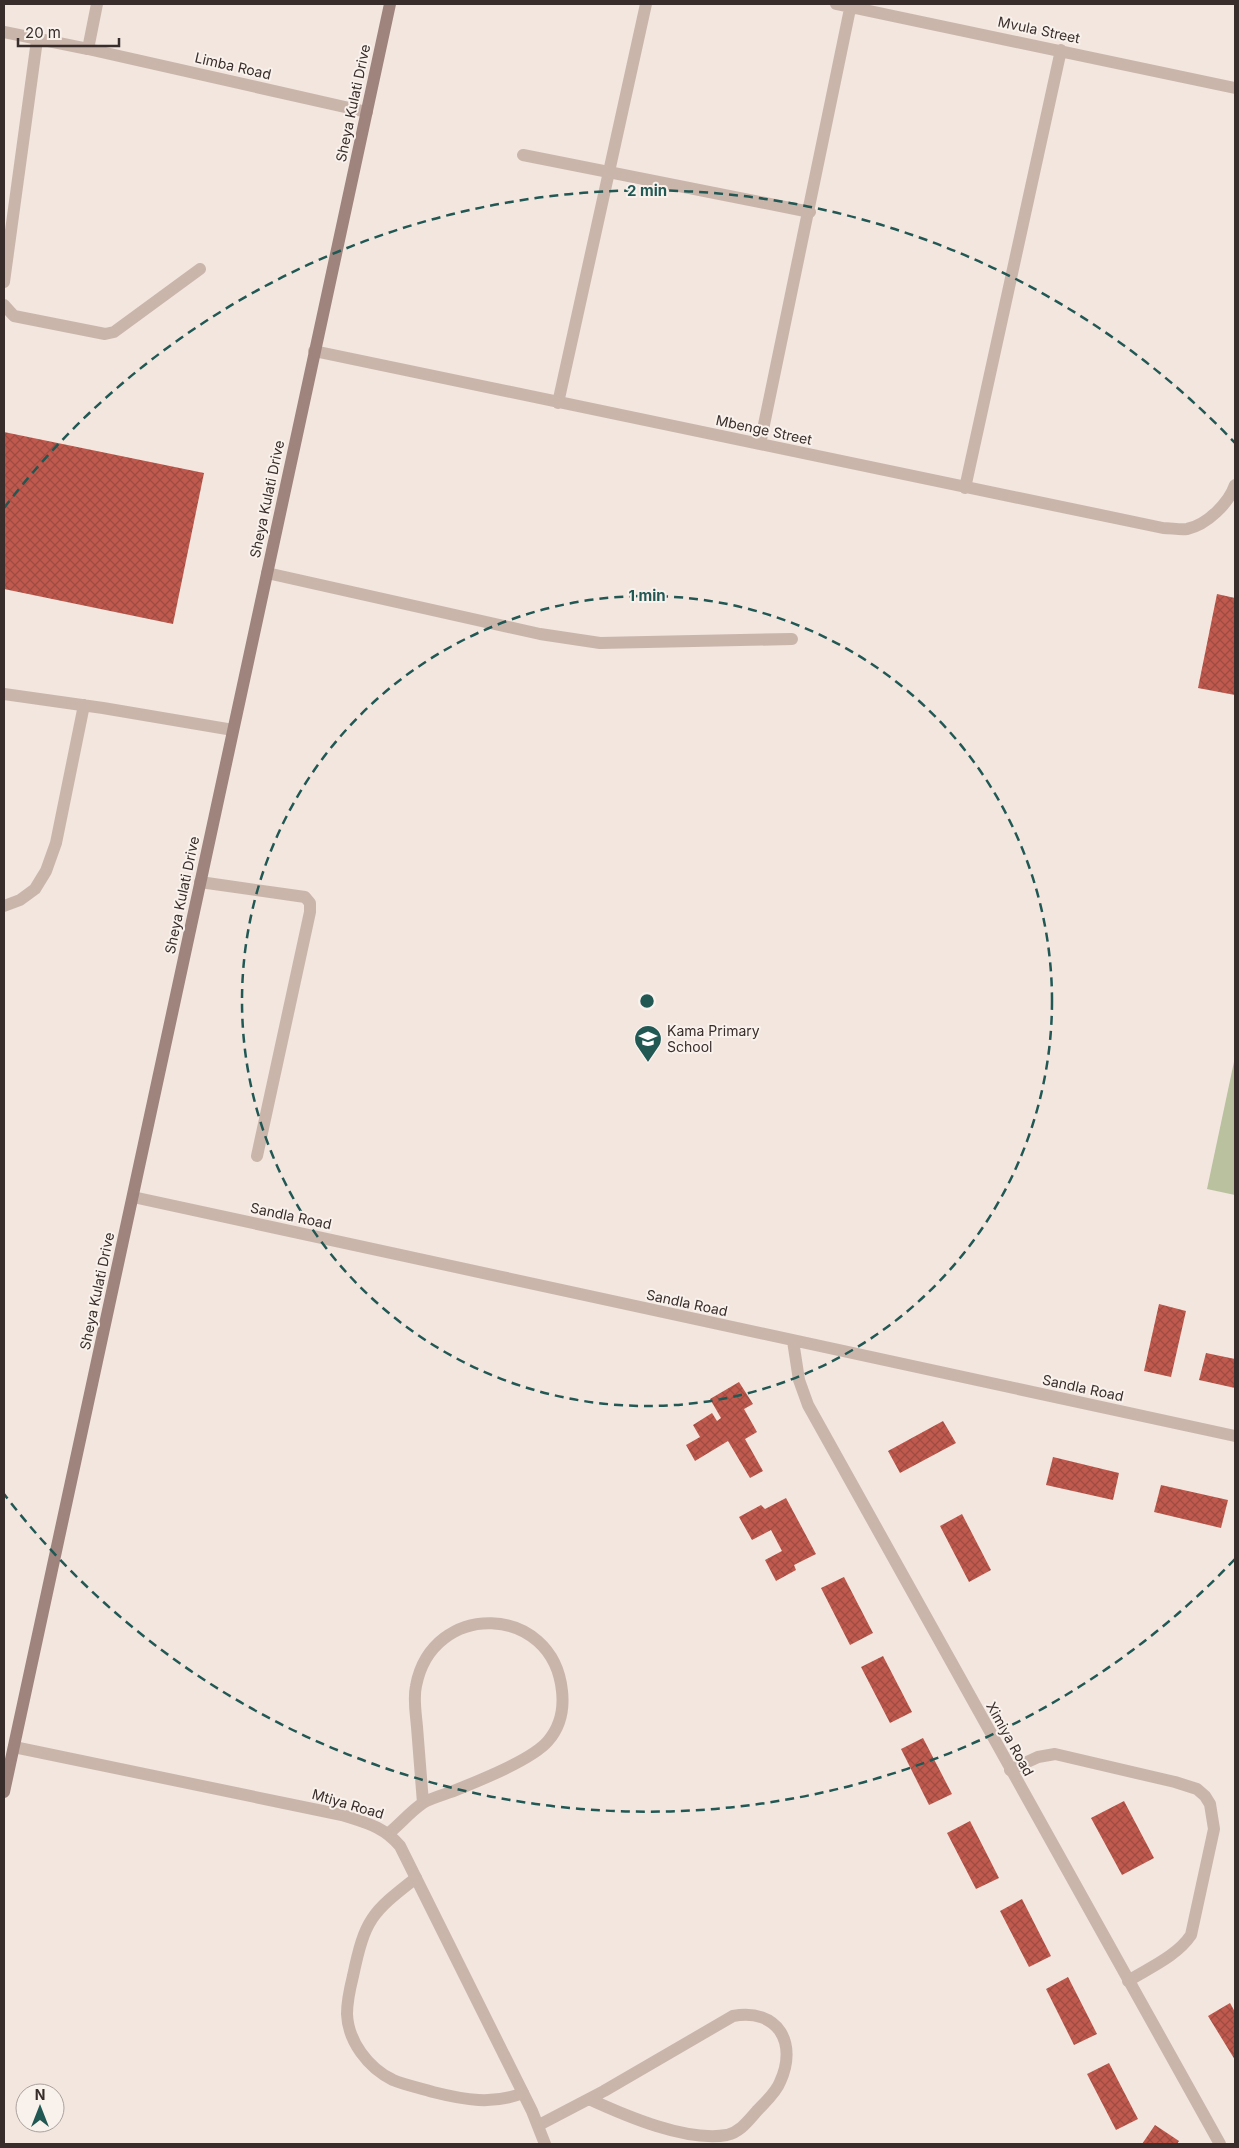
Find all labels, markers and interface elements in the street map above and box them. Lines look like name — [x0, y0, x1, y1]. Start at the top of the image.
street label: Mvula Street — [996, 13, 1082, 47]
scale bar — [18, 15, 119, 47]
text: 20 m — [25, 23, 61, 42]
street label: Sheya Kulati Drive — [332, 43, 373, 163]
street label: Limba Road — [193, 48, 273, 83]
text: 2 min — [627, 181, 667, 200]
street label: Mbenge Street — [714, 411, 814, 448]
street label: Sheya Kulati Drive — [246, 439, 287, 559]
text: 1 min — [628, 586, 666, 605]
street label: Sheya Kulati Drive — [161, 835, 202, 955]
centre of rings — [638, 992, 656, 1010]
place label: Kama Primary School — [667, 1022, 760, 1055]
school or university icon: Kama Primary School — [633, 1024, 663, 1063]
street label: Sandla Road — [249, 1199, 333, 1232]
street label: Sheya Kulati Drive — [76, 1231, 117, 1351]
street label: Sandla Road — [645, 1286, 729, 1319]
street label: Sandla Road — [1041, 1371, 1125, 1404]
street label: Ximiya Road — [983, 1699, 1038, 1779]
street label: Mtiya Road — [310, 1785, 386, 1822]
north arrow — [15, 2083, 65, 2133]
text: N — [35, 2086, 45, 2103]

